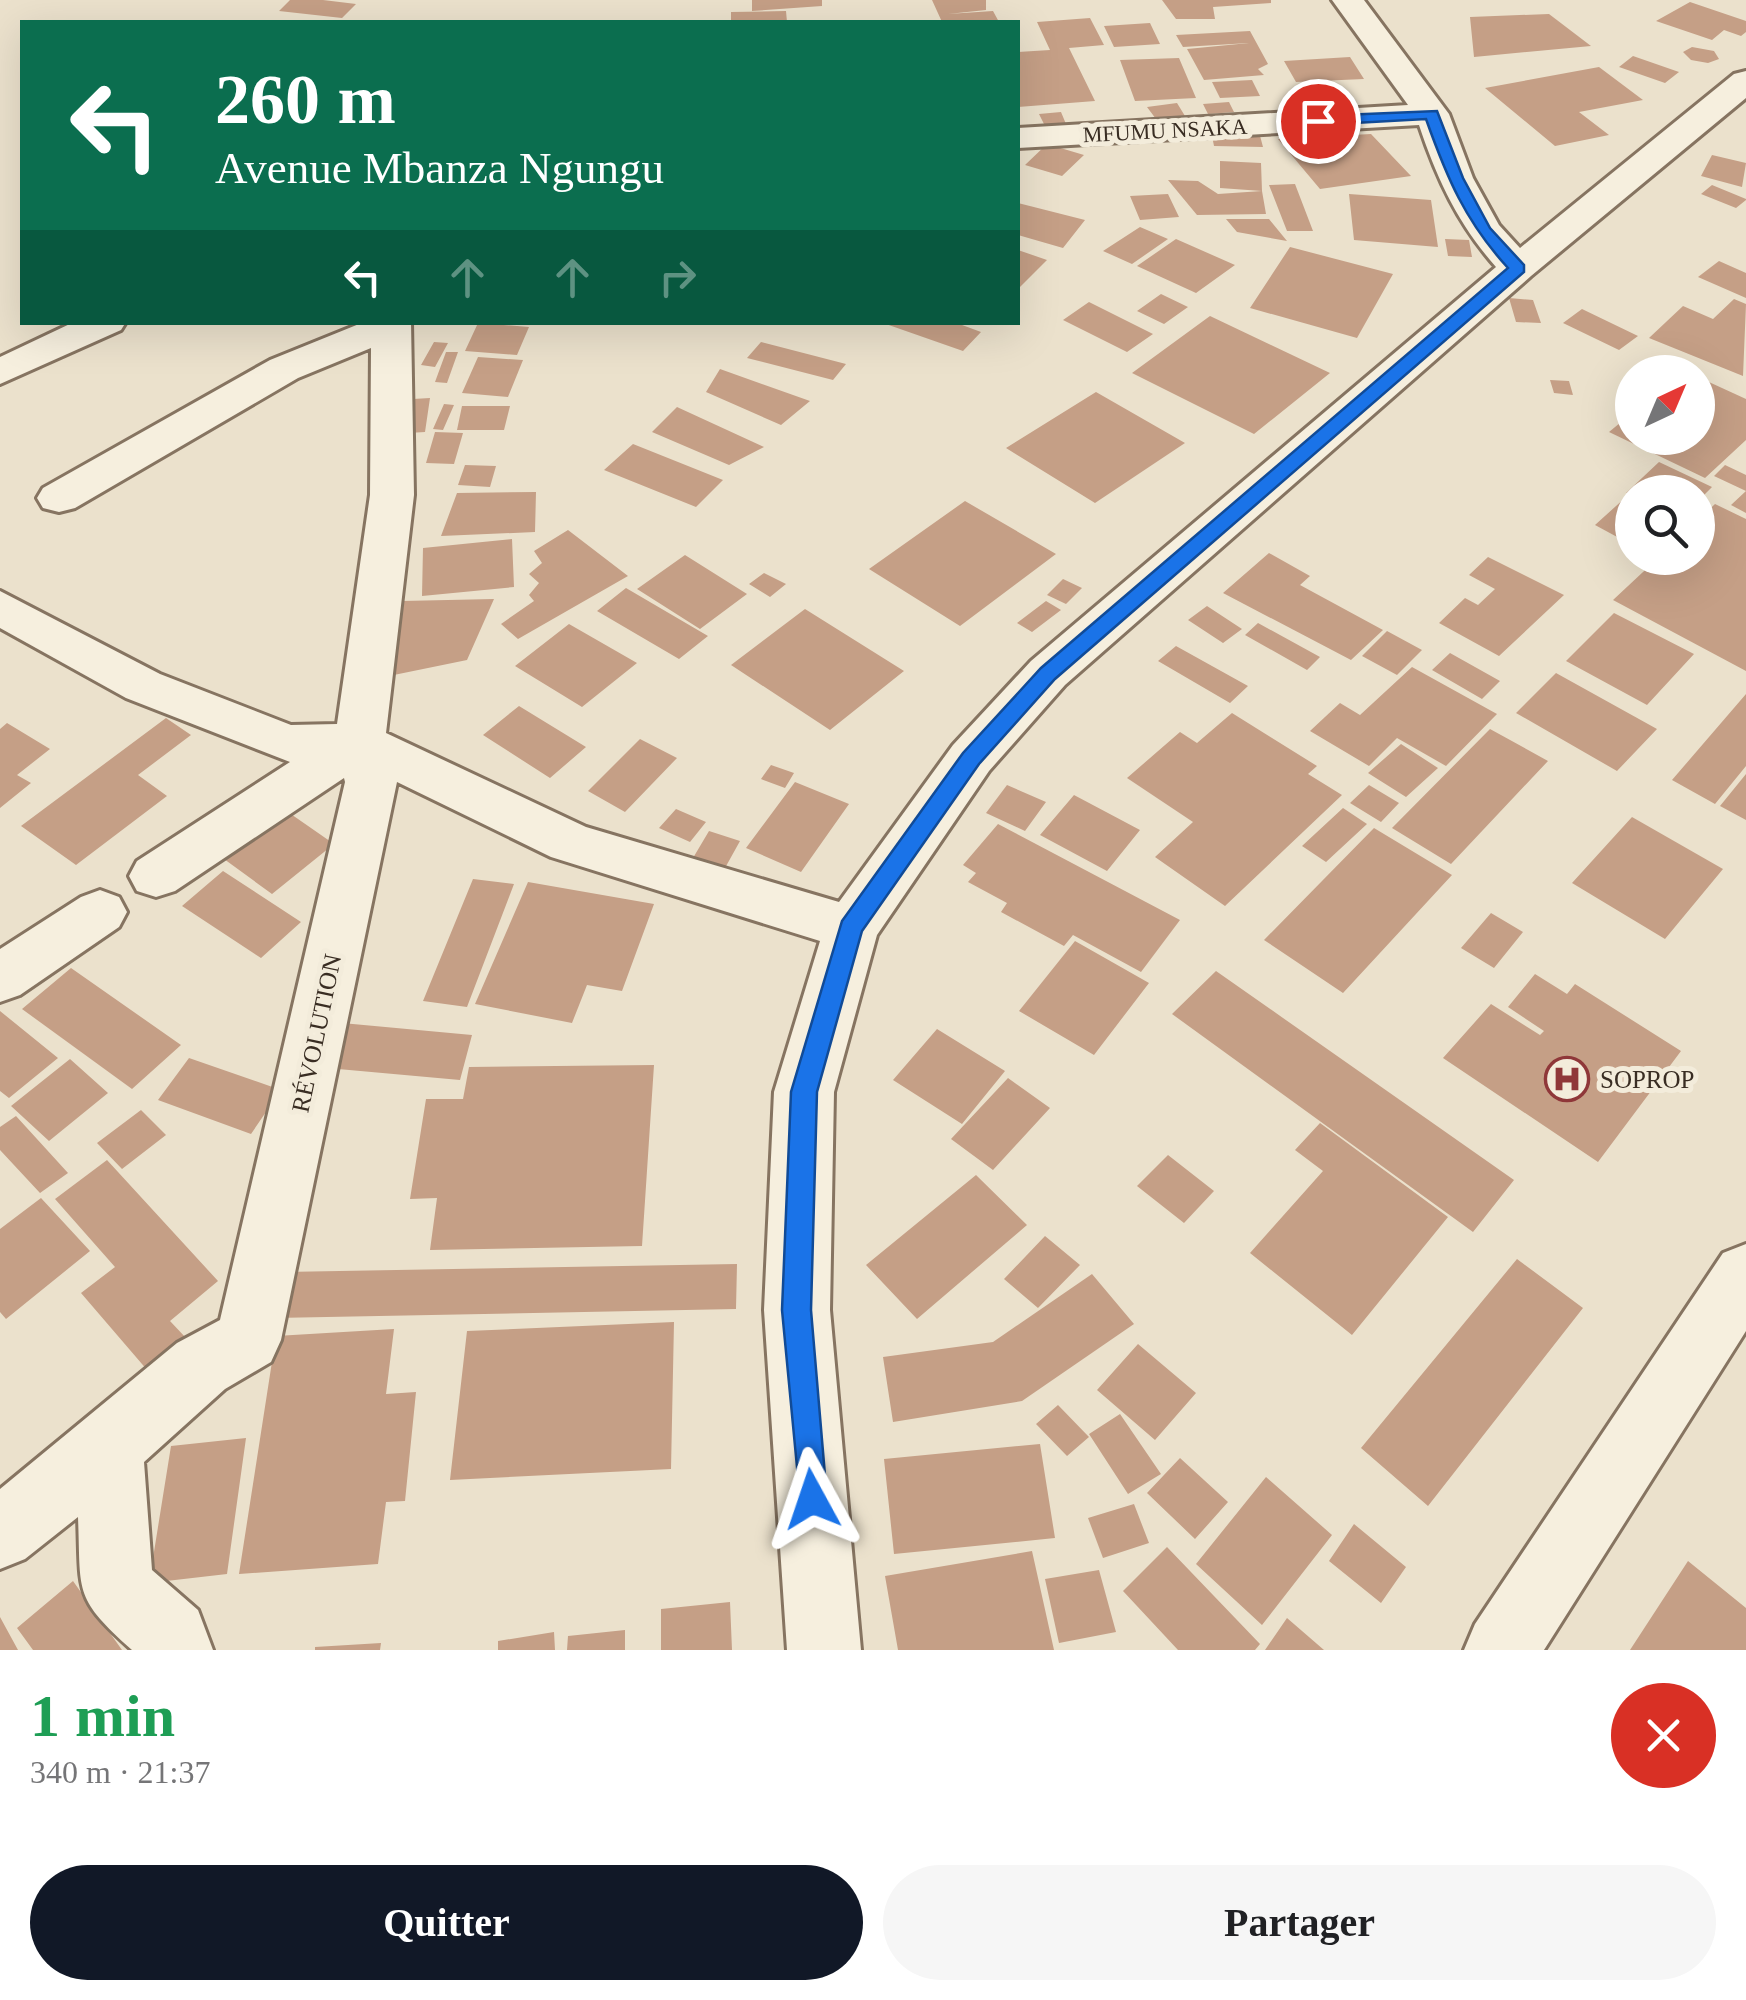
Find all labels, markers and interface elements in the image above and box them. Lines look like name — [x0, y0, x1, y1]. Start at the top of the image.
icon: left — [50, 60, 180, 190]
text: 260 m — [215, 61, 396, 138]
pin — [1276, 79, 1361, 164]
icon: arrive — [1291, 94, 1346, 149]
street label: MFUMU NSAKA — [1082, 114, 1248, 147]
text: Avenue Mbanza Ngungu — [215, 143, 664, 193]
icon: left — [335, 250, 390, 305]
icon: ahead — [440, 250, 495, 305]
icon: ahead — [545, 250, 600, 305]
icon: right — [650, 250, 705, 305]
north arrow — [1615, 355, 1715, 455]
map controls — [1615, 355, 1715, 575]
button: search — [1615, 475, 1715, 575]
street label: RÉVOLUTION — [287, 952, 346, 1115]
hospital icon: SOPROP — [1544, 1056, 1590, 1102]
place label: SOPROP — [1600, 1066, 1695, 1093]
position arrow — [760, 1447, 864, 1551]
text: 1 min — [30, 1683, 175, 1749]
button: close — [1611, 1683, 1716, 1788]
text: 340 m · 21:37 — [30, 1754, 210, 1790]
button: Quitter — [30, 1865, 863, 1980]
button: Partager — [883, 1865, 1716, 1980]

